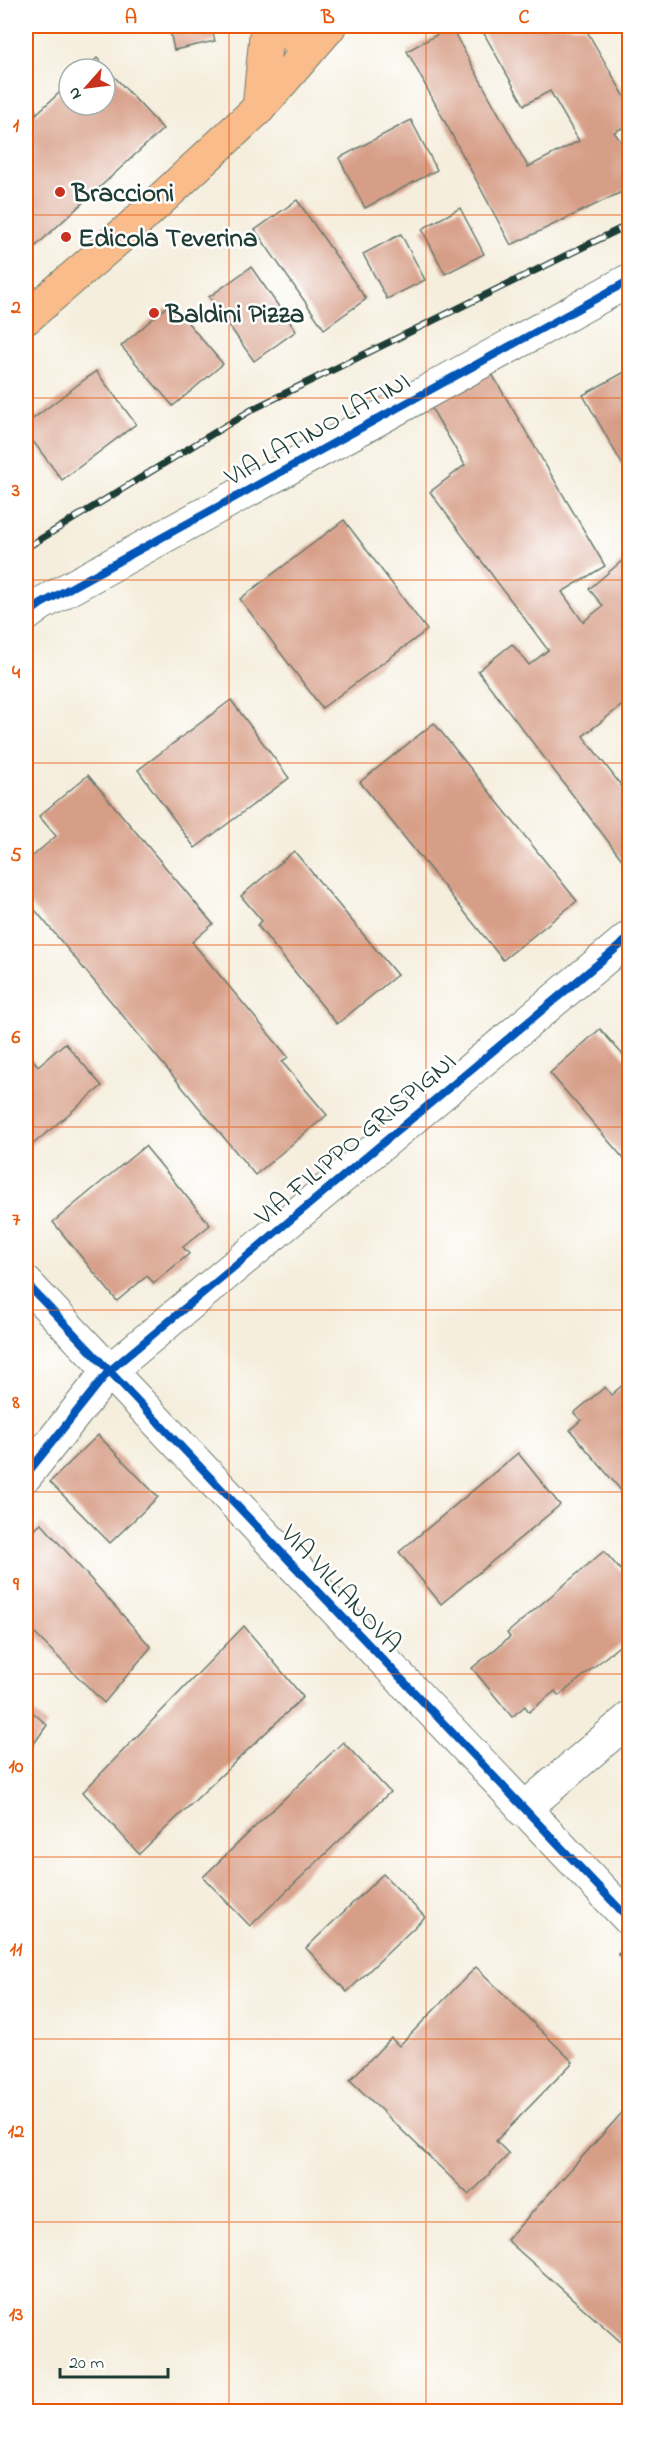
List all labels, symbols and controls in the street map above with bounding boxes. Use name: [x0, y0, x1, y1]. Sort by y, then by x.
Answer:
text: A: [125, 4, 137, 33]
text: B: [320, 4, 335, 33]
text: C: [519, 4, 530, 33]
north arrow: [57, 57, 117, 117]
text: N: [62, 83, 89, 104]
text: 1: [13, 112, 20, 141]
place label: Braccioni: [70, 175, 174, 214]
marker: Braccioni: [53, 185, 67, 199]
place label: Edicola Teverina: [78, 220, 258, 259]
marker: Edicola Teverina: [59, 230, 73, 244]
text: 2: [10, 294, 21, 323]
place label: Baldini Pizza: [164, 296, 304, 335]
marker: Baldini Pizza: [147, 306, 161, 320]
street label: VIA LATINO LATINI: [218, 363, 418, 498]
text: 3: [11, 477, 20, 506]
text: 4: [12, 659, 21, 688]
text: 5: [10, 842, 22, 871]
text: 6: [12, 1024, 21, 1053]
street label: VIA FILIPPO GRISPIGNI: [247, 1044, 466, 1237]
text: 7: [12, 1206, 21, 1235]
text: 8: [11, 1389, 20, 1418]
street label: VIA VILLANOVA: [270, 1516, 410, 1663]
text: 9: [12, 1571, 20, 1600]
text: 10: [9, 1753, 24, 1782]
text: 11: [10, 1936, 23, 1965]
text: 12: [8, 2118, 24, 2147]
text: 13: [9, 2301, 23, 2330]
scale bar: [60, 2341, 168, 2379]
text: 20 m: [69, 2351, 104, 2377]

